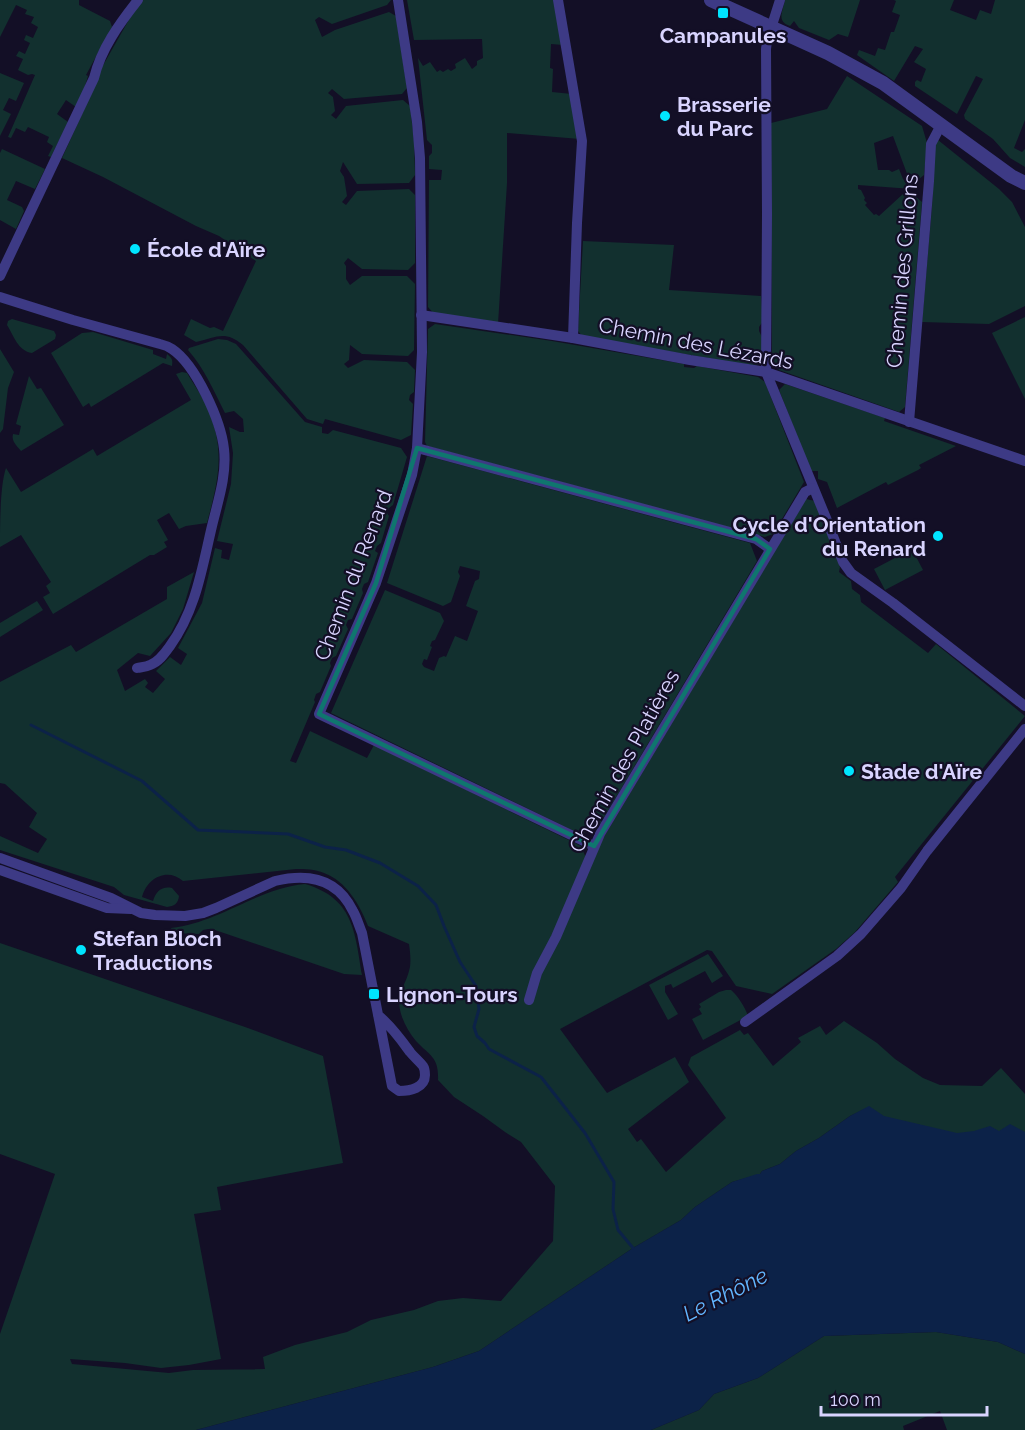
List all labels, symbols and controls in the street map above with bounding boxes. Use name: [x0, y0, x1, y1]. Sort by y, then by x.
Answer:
marker: Campanules: [716, 6, 730, 20]
place label: Campanules: [660, 23, 786, 48]
place label: Brasserie du Parc: [677, 92, 771, 141]
marker: Brasserie du Parc: [658, 109, 672, 123]
street label: Chemin des Grillons: [881, 173, 923, 369]
place label: École d'Aïre: [147, 237, 266, 262]
marker: École d'Aïre: [128, 242, 142, 256]
street label: Chemin des Lézards: [597, 312, 795, 374]
street label: Chemin du Renard: [309, 486, 397, 664]
place label: Cycle d'Orientation du Renard: [733, 512, 926, 561]
marker: Cycle d'Orientation du Renard: [931, 529, 945, 543]
street label: Chemin des Platières: [563, 665, 685, 857]
place label: Stade d'Aïre: [861, 759, 983, 784]
marker: Stade d'Aïre: [842, 764, 856, 778]
place label: Stefan Bloch Traductions: [93, 926, 222, 975]
marker: Stefan Bloch Traductions: [74, 943, 88, 957]
place label: Lignon-Tours: [386, 982, 518, 1007]
marker: Lignon-Tours: [367, 987, 381, 1001]
water label: Le Rhône: [678, 1262, 772, 1326]
scale bar: [821, 1379, 988, 1417]
text: 100 m: [830, 1389, 881, 1410]

